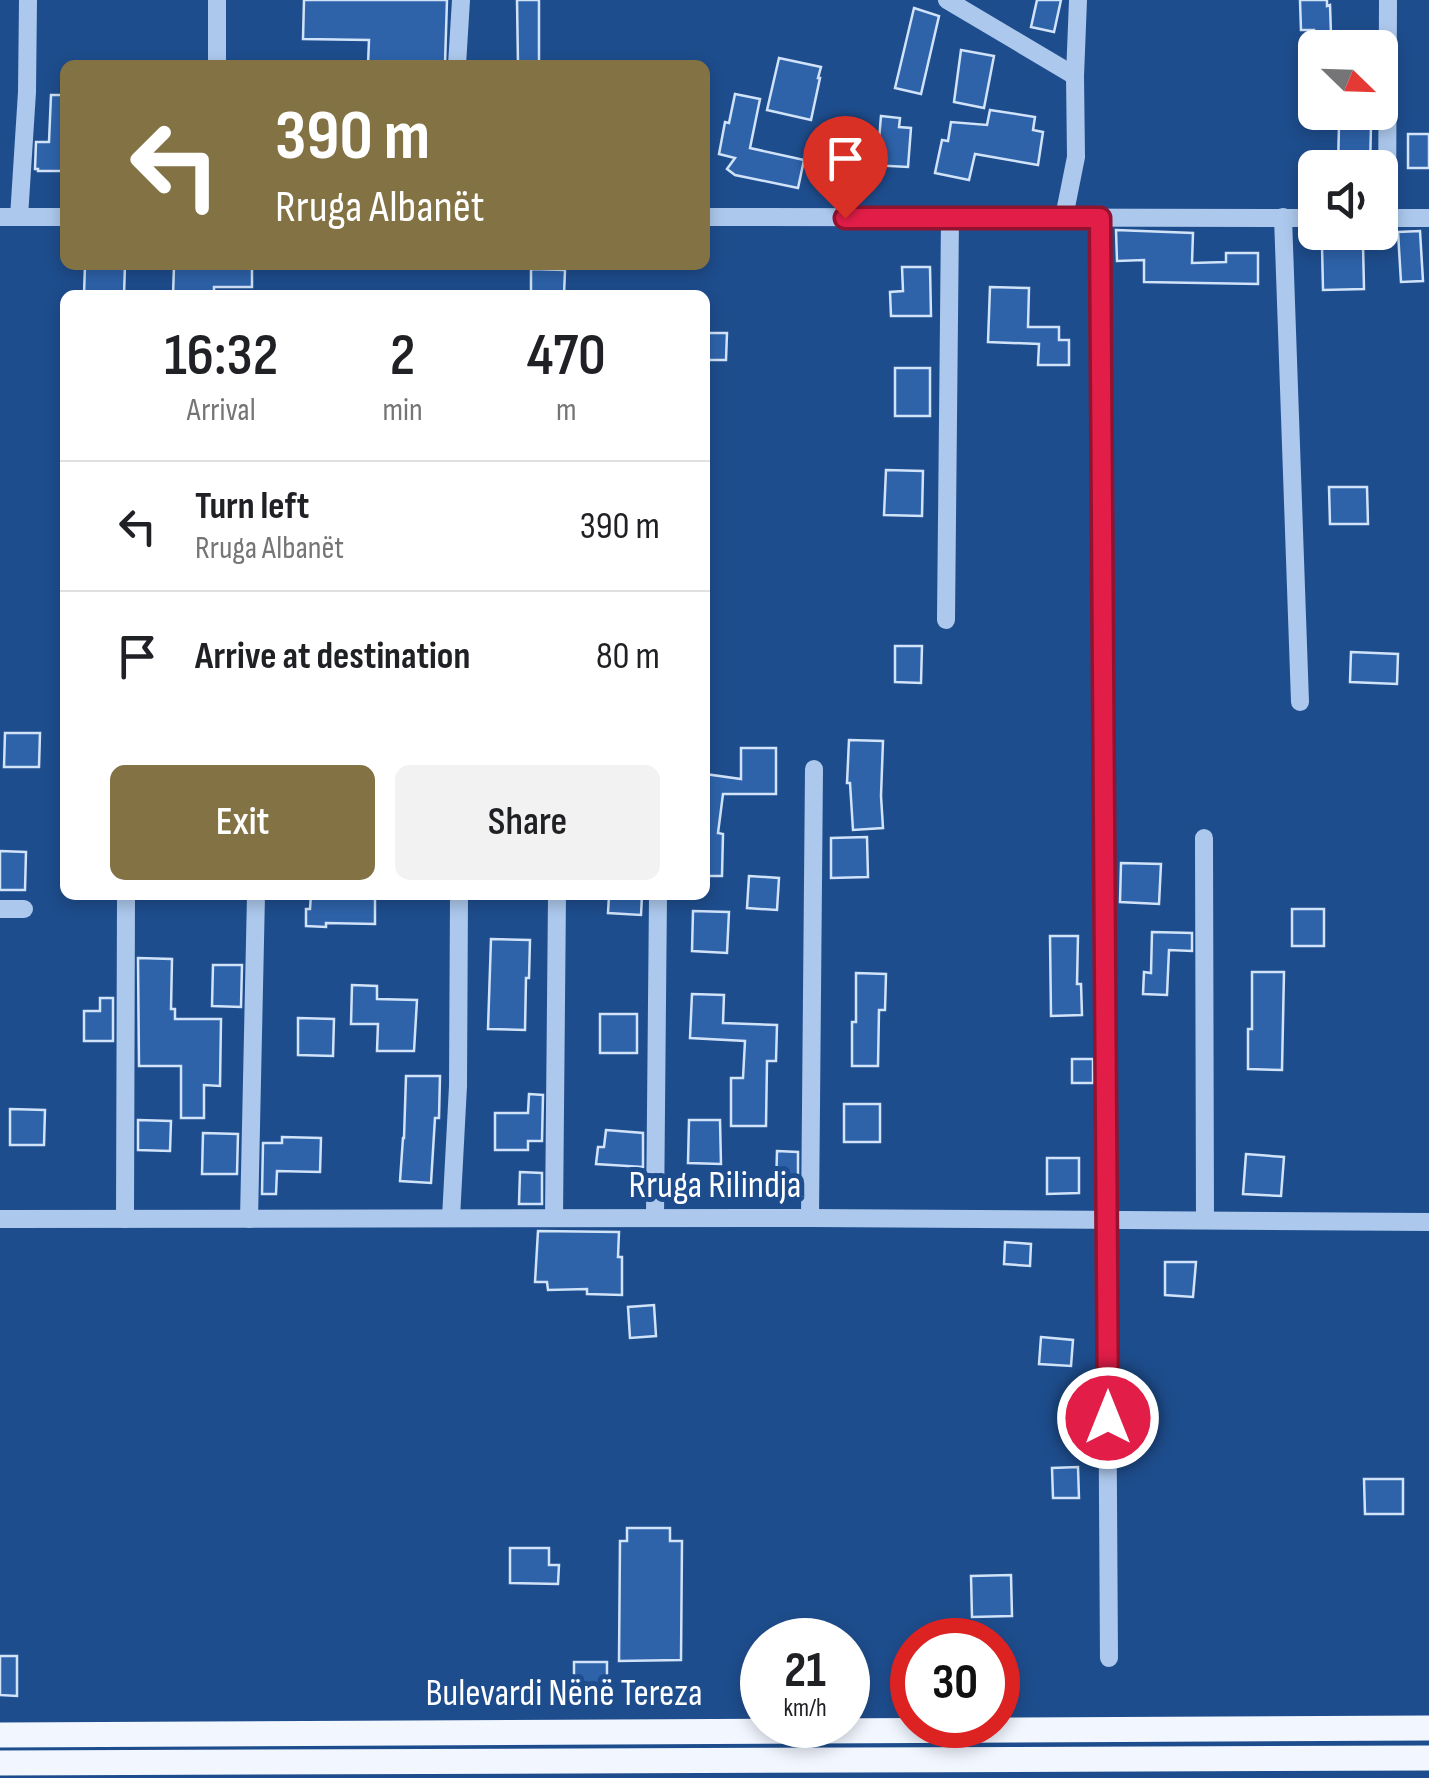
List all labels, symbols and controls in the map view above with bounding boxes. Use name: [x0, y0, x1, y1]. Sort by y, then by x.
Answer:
north arrow: [1298, 30, 1398, 130]
map controls: [1298, 30, 1398, 250]
text: 390 m: [275, 95, 430, 179]
icon: left: [110, 100, 240, 230]
pin: [803, 116, 888, 219]
icon: arrive: [818, 131, 873, 186]
button: sound: [1298, 150, 1398, 250]
text: Rruga Albanët: [275, 180, 484, 235]
text: 16:32: [164, 320, 278, 392]
text: 2: [390, 320, 415, 392]
text: 470: [527, 320, 606, 392]
text: Arrival: [187, 391, 256, 430]
text: min: [383, 391, 423, 430]
text: m: [556, 391, 577, 430]
text: Turn left: [195, 484, 309, 529]
icon: left: [110, 499, 165, 554]
text: 390 m: [580, 504, 660, 549]
text: Rruga Albanët: [195, 529, 344, 568]
icon: arrive: [110, 629, 165, 684]
text: Arrive at destination: [195, 634, 470, 679]
text: 80 m: [596, 634, 660, 679]
button: Exit: [110, 765, 375, 880]
button: Share: [395, 765, 660, 880]
street label: Rruga Rilindja: [629, 1163, 801, 1208]
position arrow: [1056, 1366, 1160, 1470]
speed limit sign: 30: [890, 1618, 1020, 1748]
text: 21: [784, 1641, 826, 1701]
street label: Bulevardi Nënë Tereza: [425, 1671, 703, 1716]
text: km/h: [783, 1693, 827, 1724]

